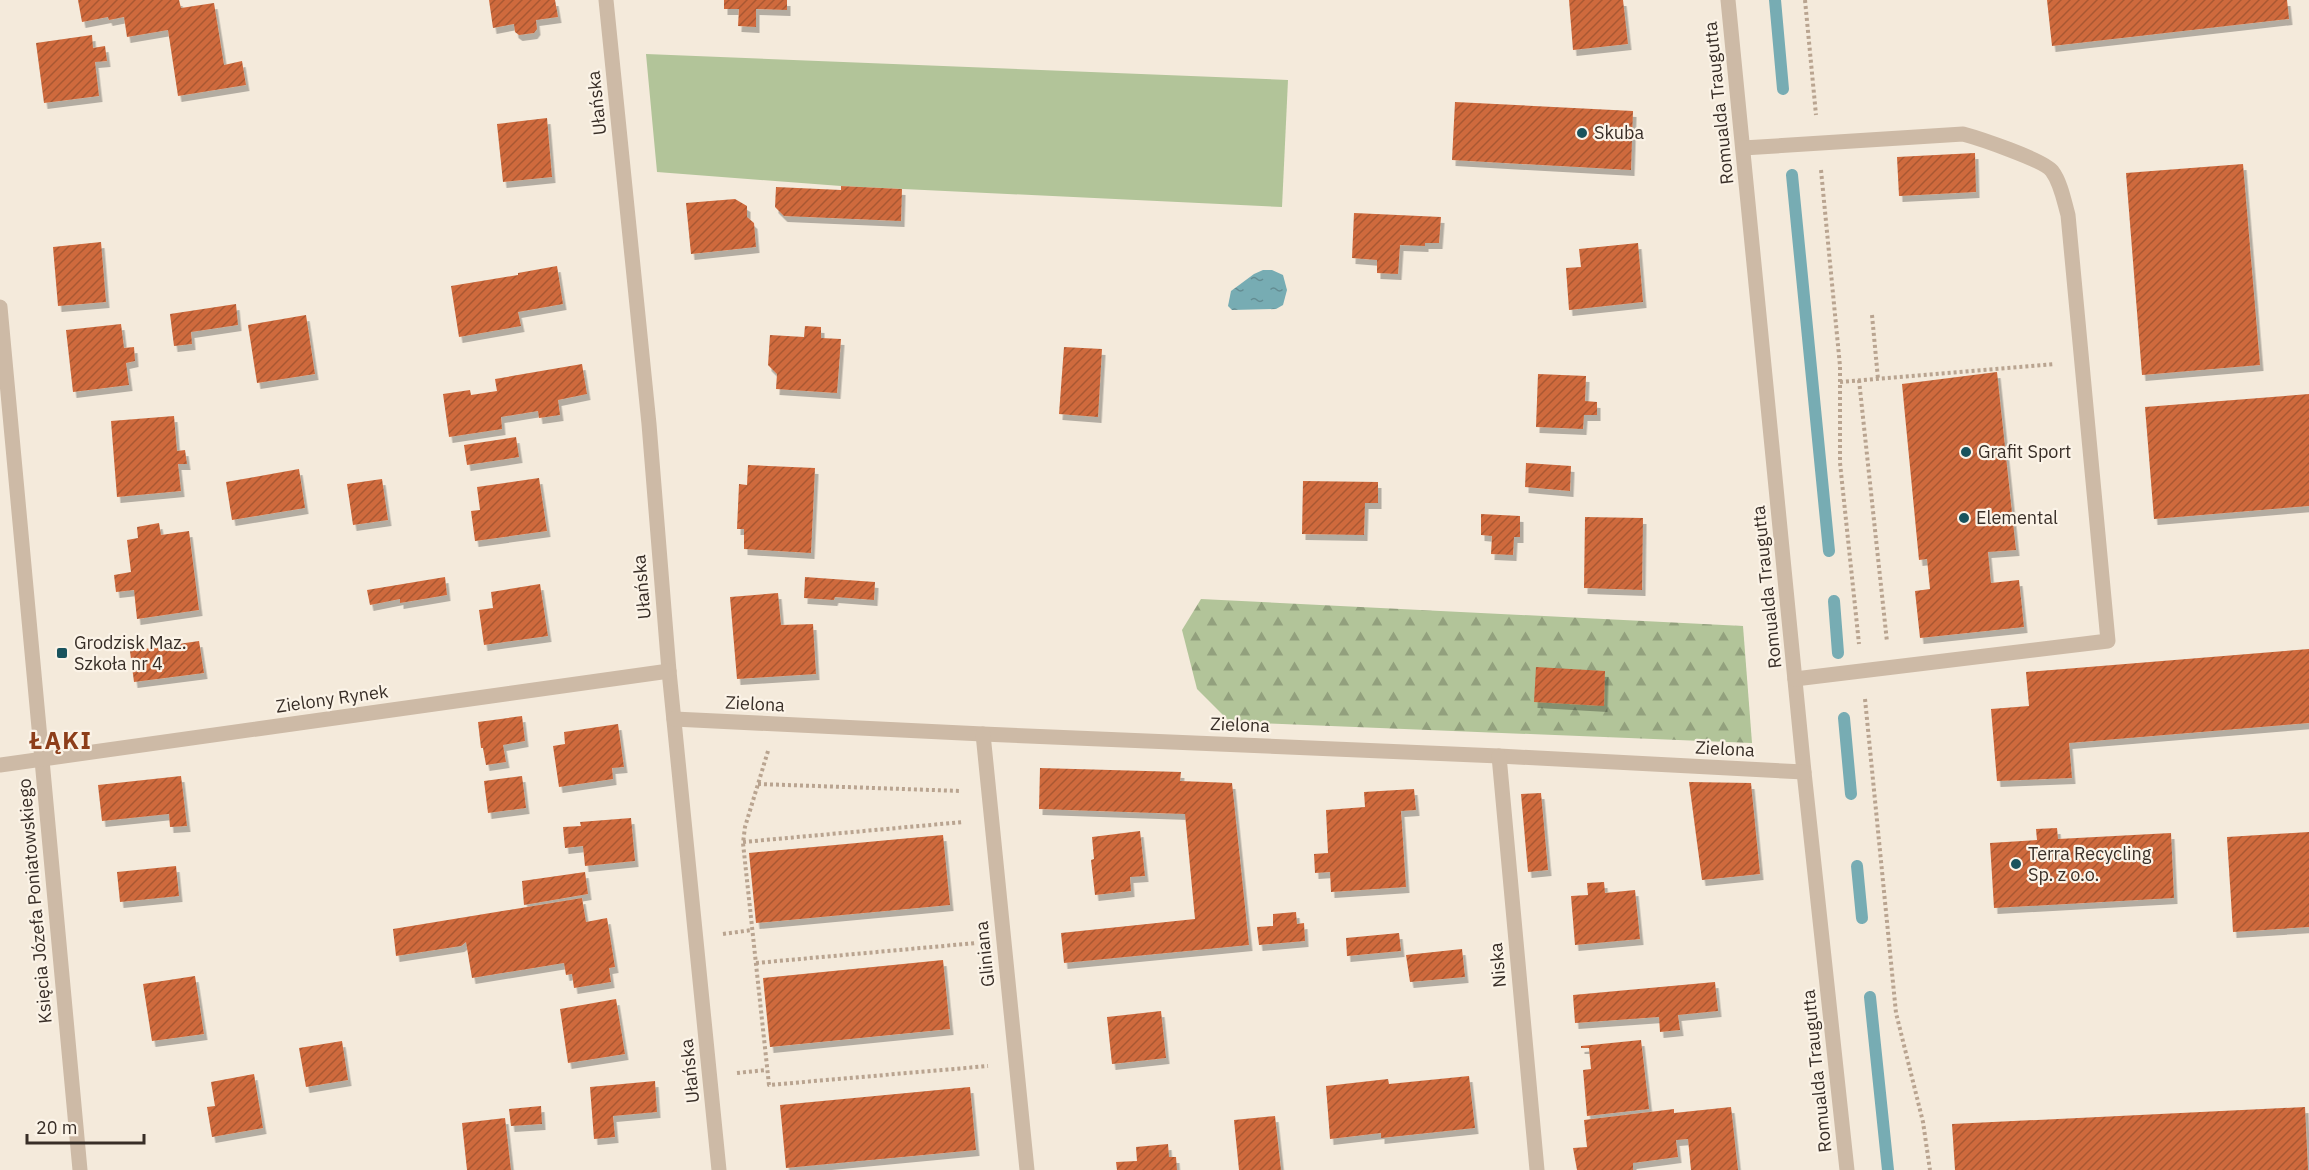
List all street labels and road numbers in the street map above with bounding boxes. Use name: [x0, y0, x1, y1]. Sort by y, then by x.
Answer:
street label: Romualda Traugutta: [1698, 20, 1738, 186]
street label: Ułańska: [582, 69, 611, 136]
street label: Romualda Traugutta: [1746, 504, 1786, 670]
street label: Ułańska: [627, 553, 656, 620]
street label: Zielony Rynek: [274, 679, 390, 718]
street label: Zielona: [725, 690, 786, 717]
street label: Zielona: [1210, 712, 1271, 737]
street label: Zielona: [1695, 735, 1756, 762]
street label: Księcia Józefa Poniatowskiego: [12, 778, 57, 1025]
street label: Gliniana: [970, 920, 999, 988]
street label: Niska: [1484, 941, 1511, 988]
street label: Romualda Traugutta: [1796, 988, 1836, 1154]
street label: Ułańska: [675, 1037, 704, 1104]

